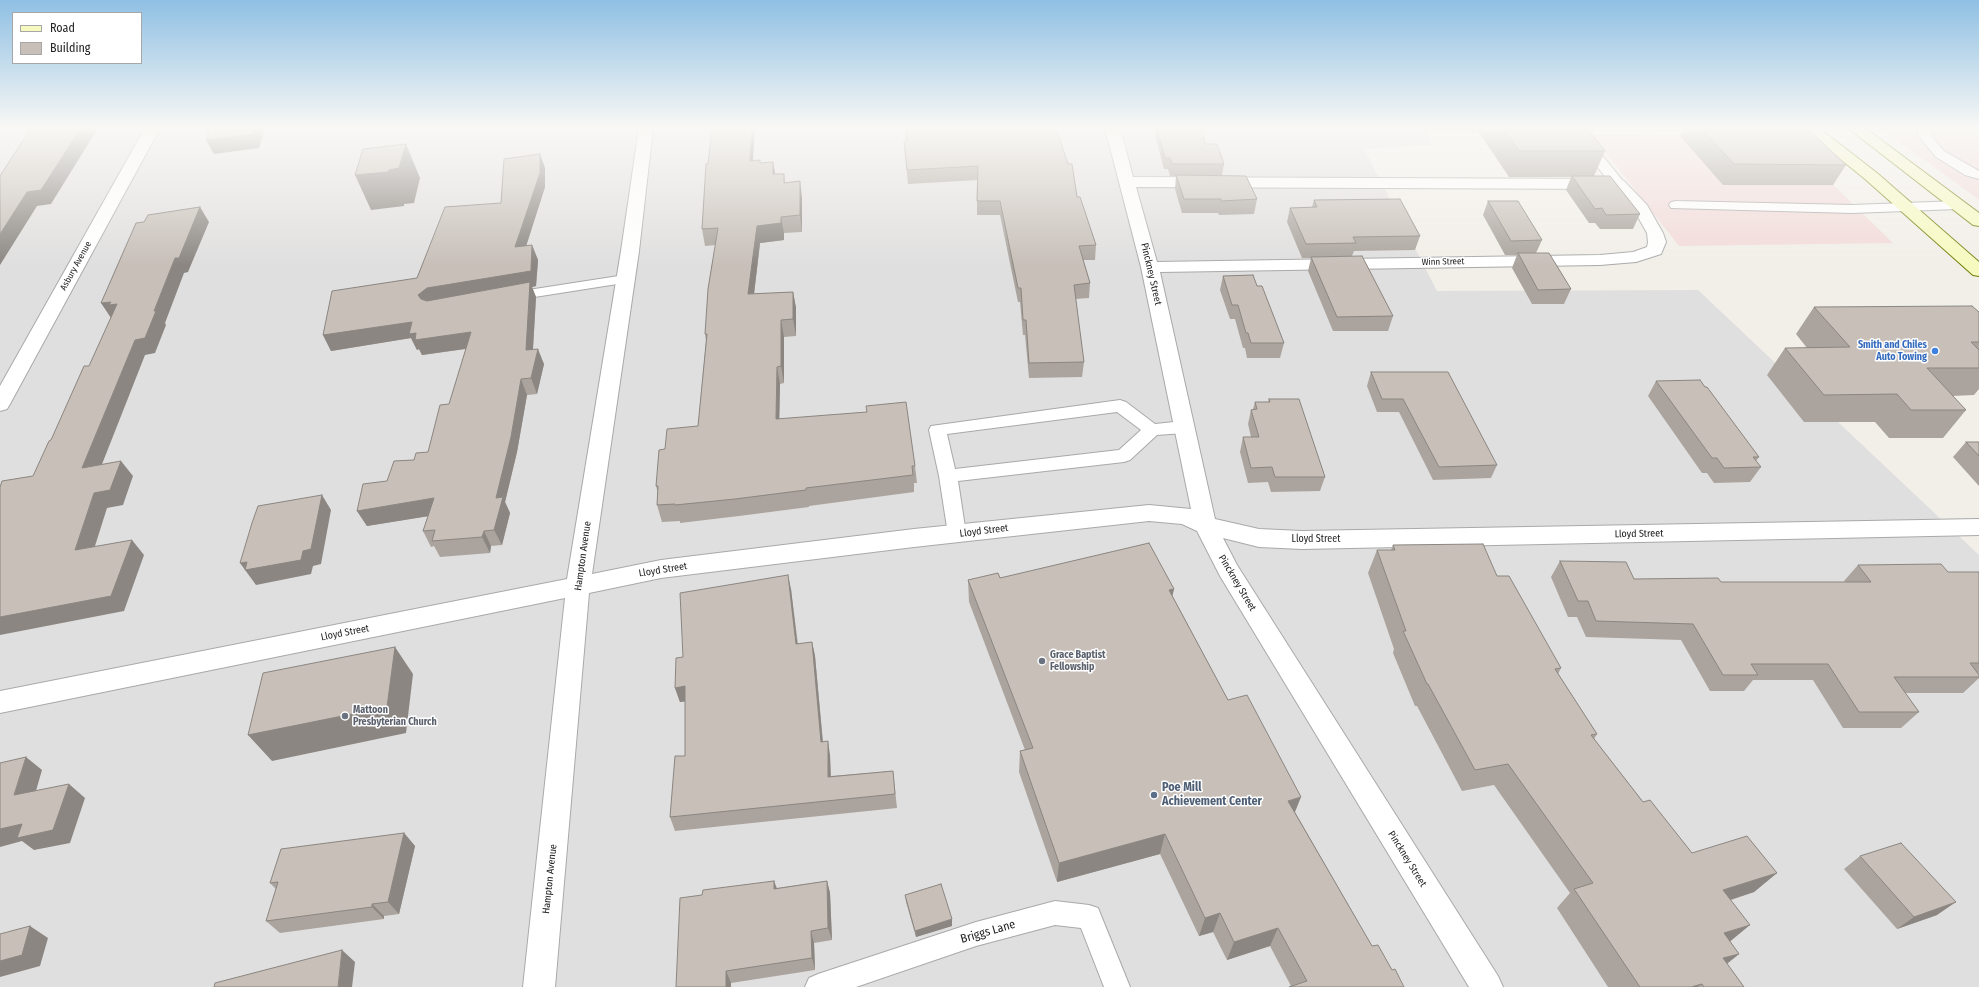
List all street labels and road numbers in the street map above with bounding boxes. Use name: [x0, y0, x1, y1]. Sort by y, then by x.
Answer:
street label: Asbury Avenue: [58, 240, 94, 292]
street label: Pinckney Street: [1138, 242, 1164, 306]
street label: Winn Street: [1422, 256, 1464, 268]
street label: Hampton Avenue: [572, 520, 594, 592]
street label: Lloyd Street: [959, 522, 1009, 540]
street label: Lloyd Street: [1614, 528, 1664, 540]
street label: Lloyd Street: [1292, 533, 1340, 545]
street label: Pinckney Street: [1215, 553, 1259, 613]
street label: Lloyd Street: [638, 560, 688, 580]
street label: Lloyd Street: [320, 622, 370, 644]
street label: Pinckney Street: [1385, 829, 1429, 889]
street label: Hampton Avenue: [540, 844, 560, 914]
street label: Briggs Lane: [959, 917, 1017, 947]

